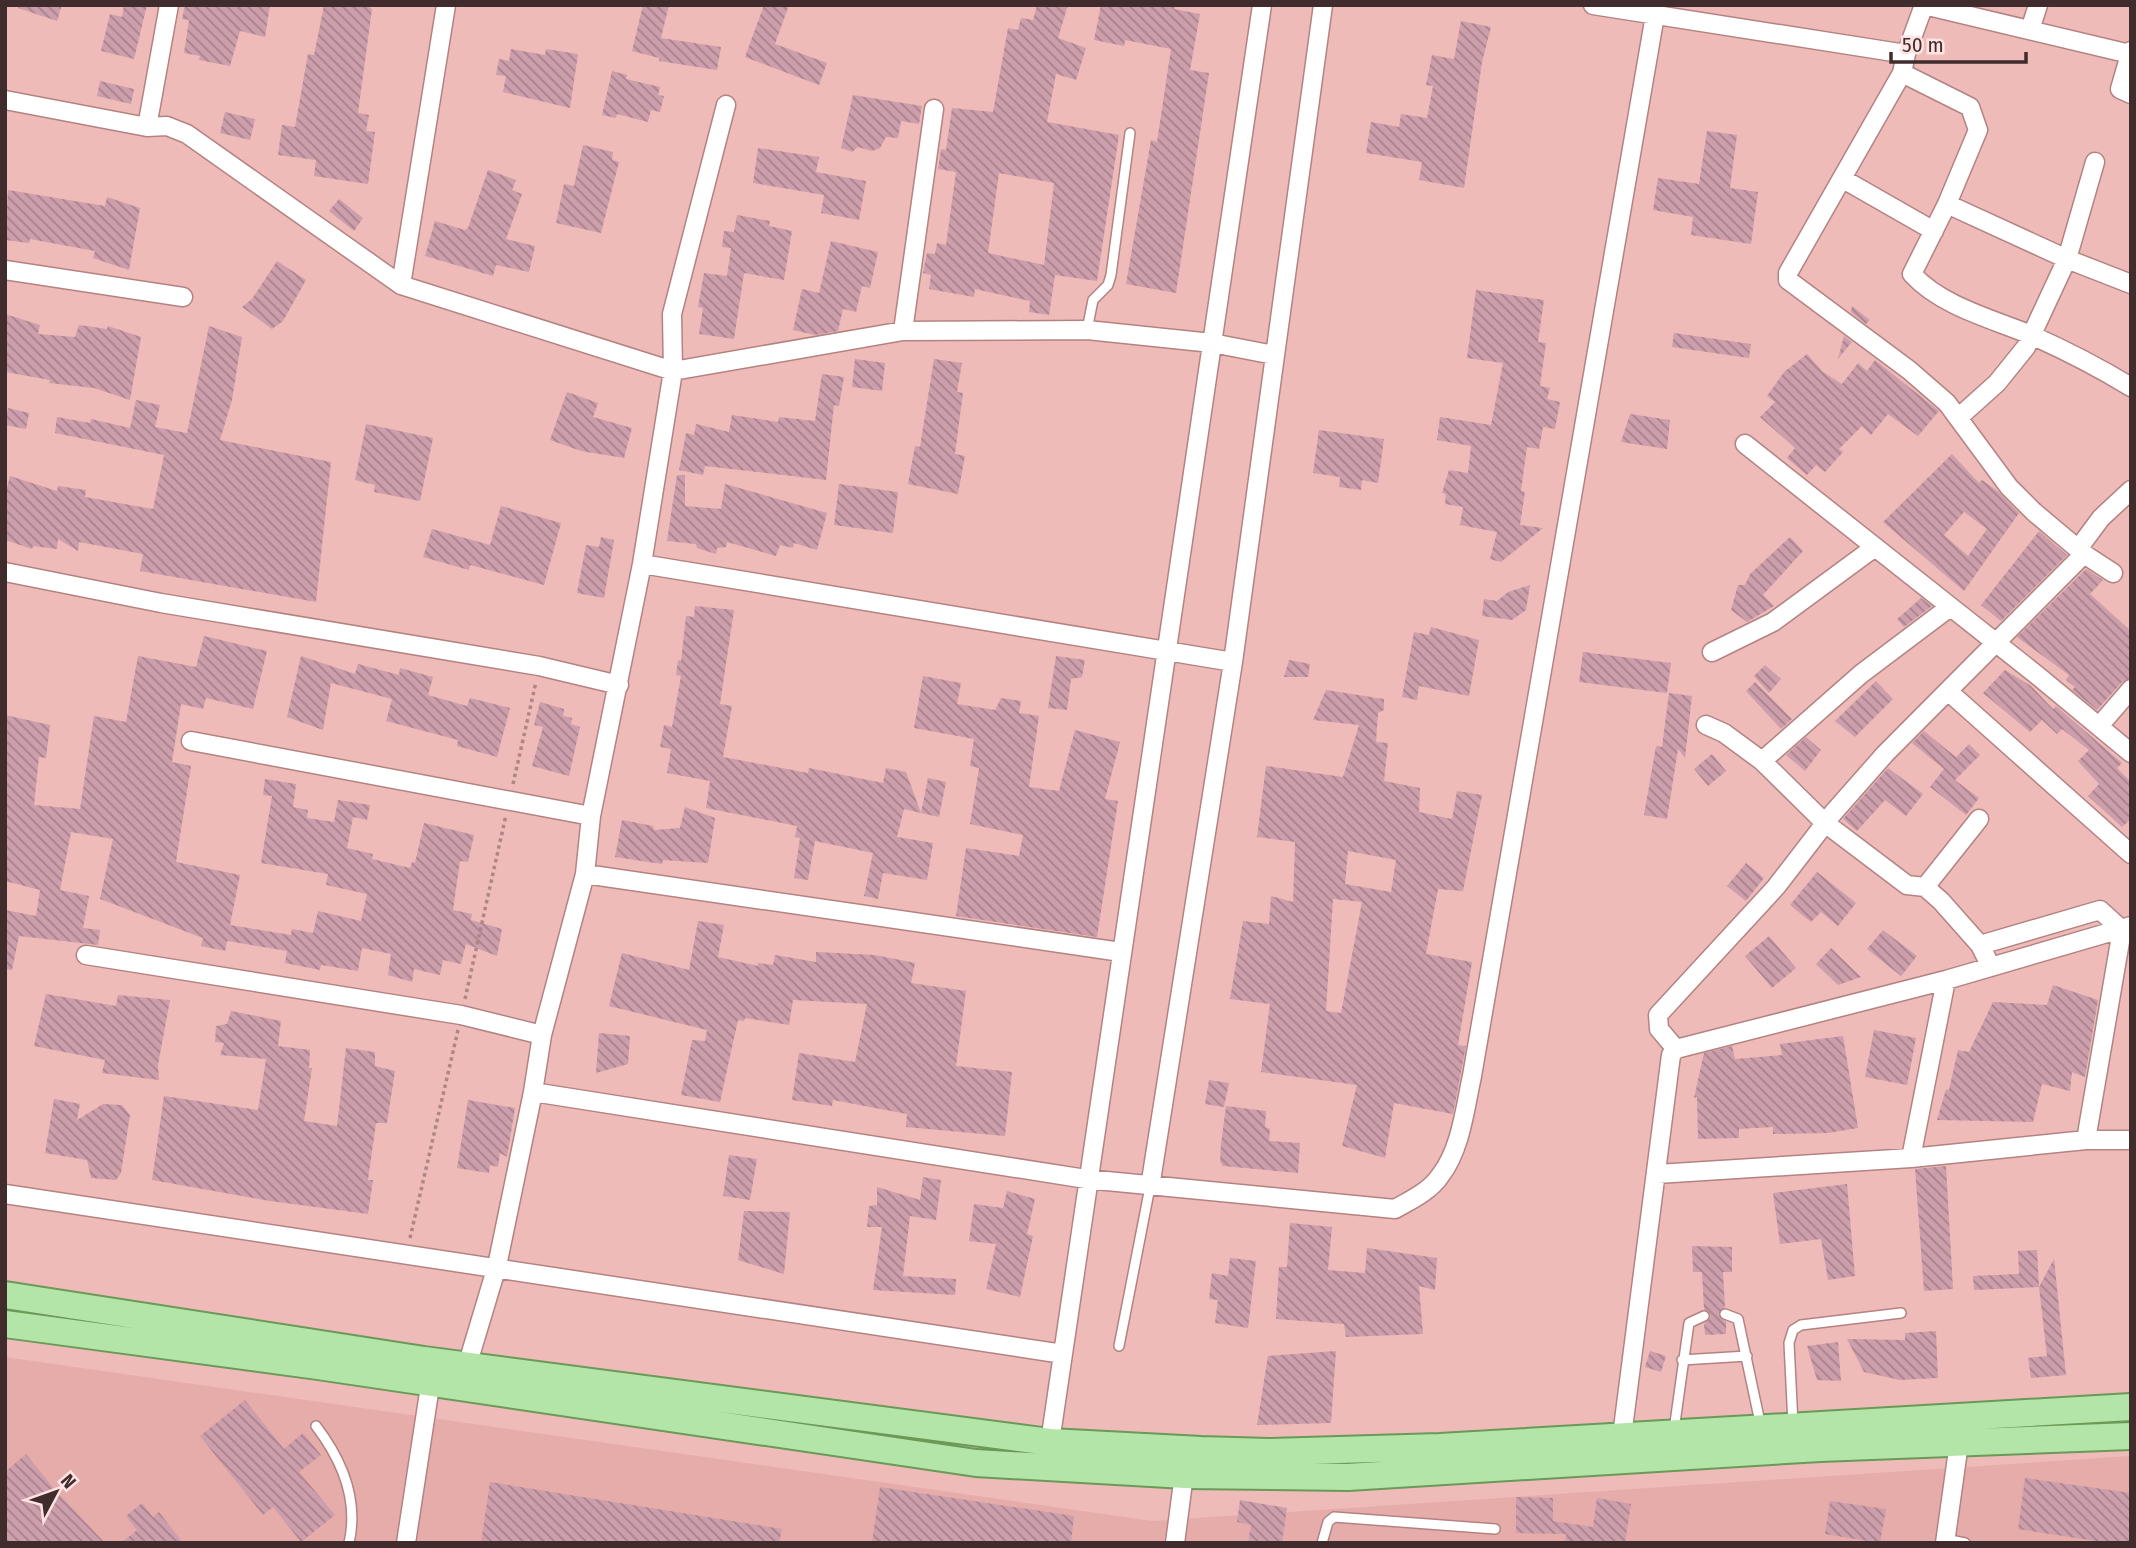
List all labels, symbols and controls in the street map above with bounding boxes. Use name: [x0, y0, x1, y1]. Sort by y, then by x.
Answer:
scale bar: [1891, 21, 2026, 65]
text: 50 m: [1902, 32, 1944, 58]
north arrow: [21, 1457, 91, 1527]
text: N: [56, 1469, 81, 1493]

